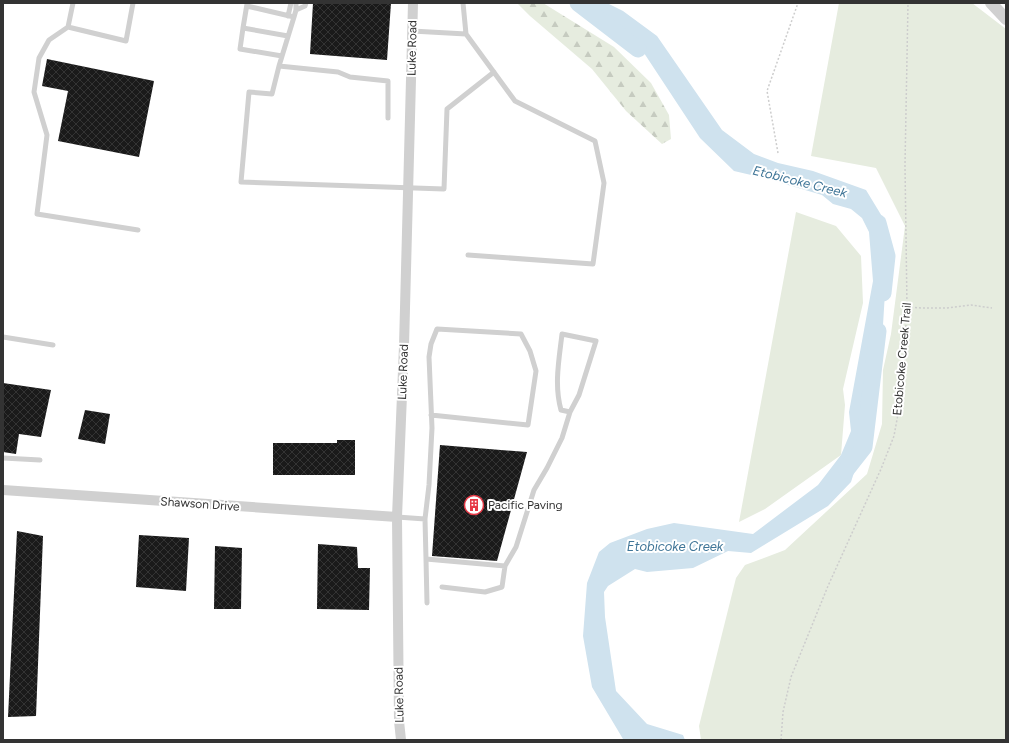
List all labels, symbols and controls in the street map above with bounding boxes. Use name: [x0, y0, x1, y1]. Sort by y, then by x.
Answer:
street label: Luke Road: [405, 20, 419, 76]
water label: Etobicoke Creek: [751, 163, 849, 201]
street label: Etobicoke Creek Trail: [890, 302, 914, 416]
street label: Luke Road: [395, 344, 411, 400]
street label: Shawson Drive: [160, 494, 241, 514]
building icon: Pacific Paving: [463, 494, 485, 516]
place label: Pacific Paving: [488, 498, 563, 512]
water label: Etobicoke Creek: [627, 539, 724, 554]
street label: Luke Road: [392, 667, 406, 723]

